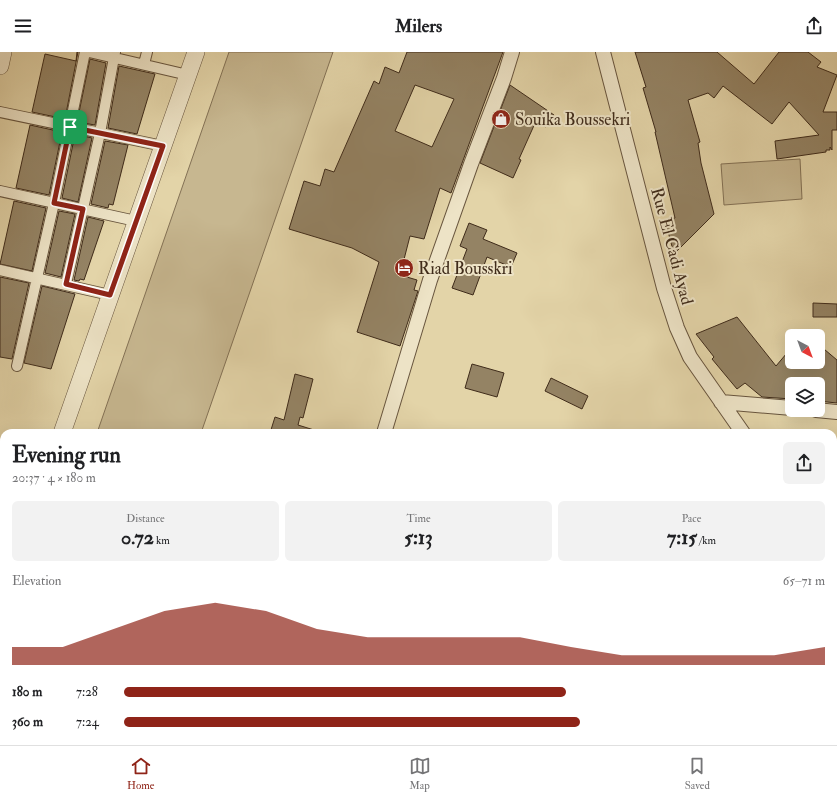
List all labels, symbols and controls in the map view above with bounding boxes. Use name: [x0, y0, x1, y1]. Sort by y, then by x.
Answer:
icon: menu: [12, 15, 34, 37]
text: Milers: [395, 15, 442, 38]
icon: share: [803, 15, 825, 37]
shop icon: Souika Boussekri: [490, 108, 512, 130]
place label: Souika Boussekri: [515, 109, 631, 130]
pin: [53, 110, 87, 144]
icon: arrive: [59, 116, 81, 138]
street label: Rue El Cadi Ayad: [645, 185, 698, 308]
hotel icon: Riad Bousskri: [393, 257, 415, 279]
place label: Riad Bousskri: [418, 258, 513, 279]
north arrow: [785, 329, 825, 369]
map controls: [785, 329, 825, 417]
button: layers: [785, 377, 825, 417]
text: Evening run: [12, 441, 121, 469]
button: share: [783, 442, 825, 484]
text: 20:37 · 4 × 180 m: [12, 470, 96, 486]
text: Distance: [126, 512, 165, 525]
text: Time: [406, 512, 431, 525]
text: Pace: [682, 512, 701, 525]
text: 0.72: [121, 525, 154, 550]
text: 5:13: [404, 525, 433, 550]
text: 7:15: [667, 525, 697, 550]
text: km: [154, 534, 170, 547]
text: /km: [697, 534, 716, 547]
text: Elevation: [12, 573, 62, 589]
text: 65–71 m: [783, 573, 825, 589]
text: 180 m: [12, 684, 42, 700]
text: 7:28: [76, 684, 98, 700]
text: 360 m: [12, 714, 43, 730]
text: 7:24: [76, 714, 99, 730]
tab: Home: [127, 755, 154, 792]
tab: Map: [409, 755, 431, 792]
tab: Saved: [685, 755, 710, 792]

